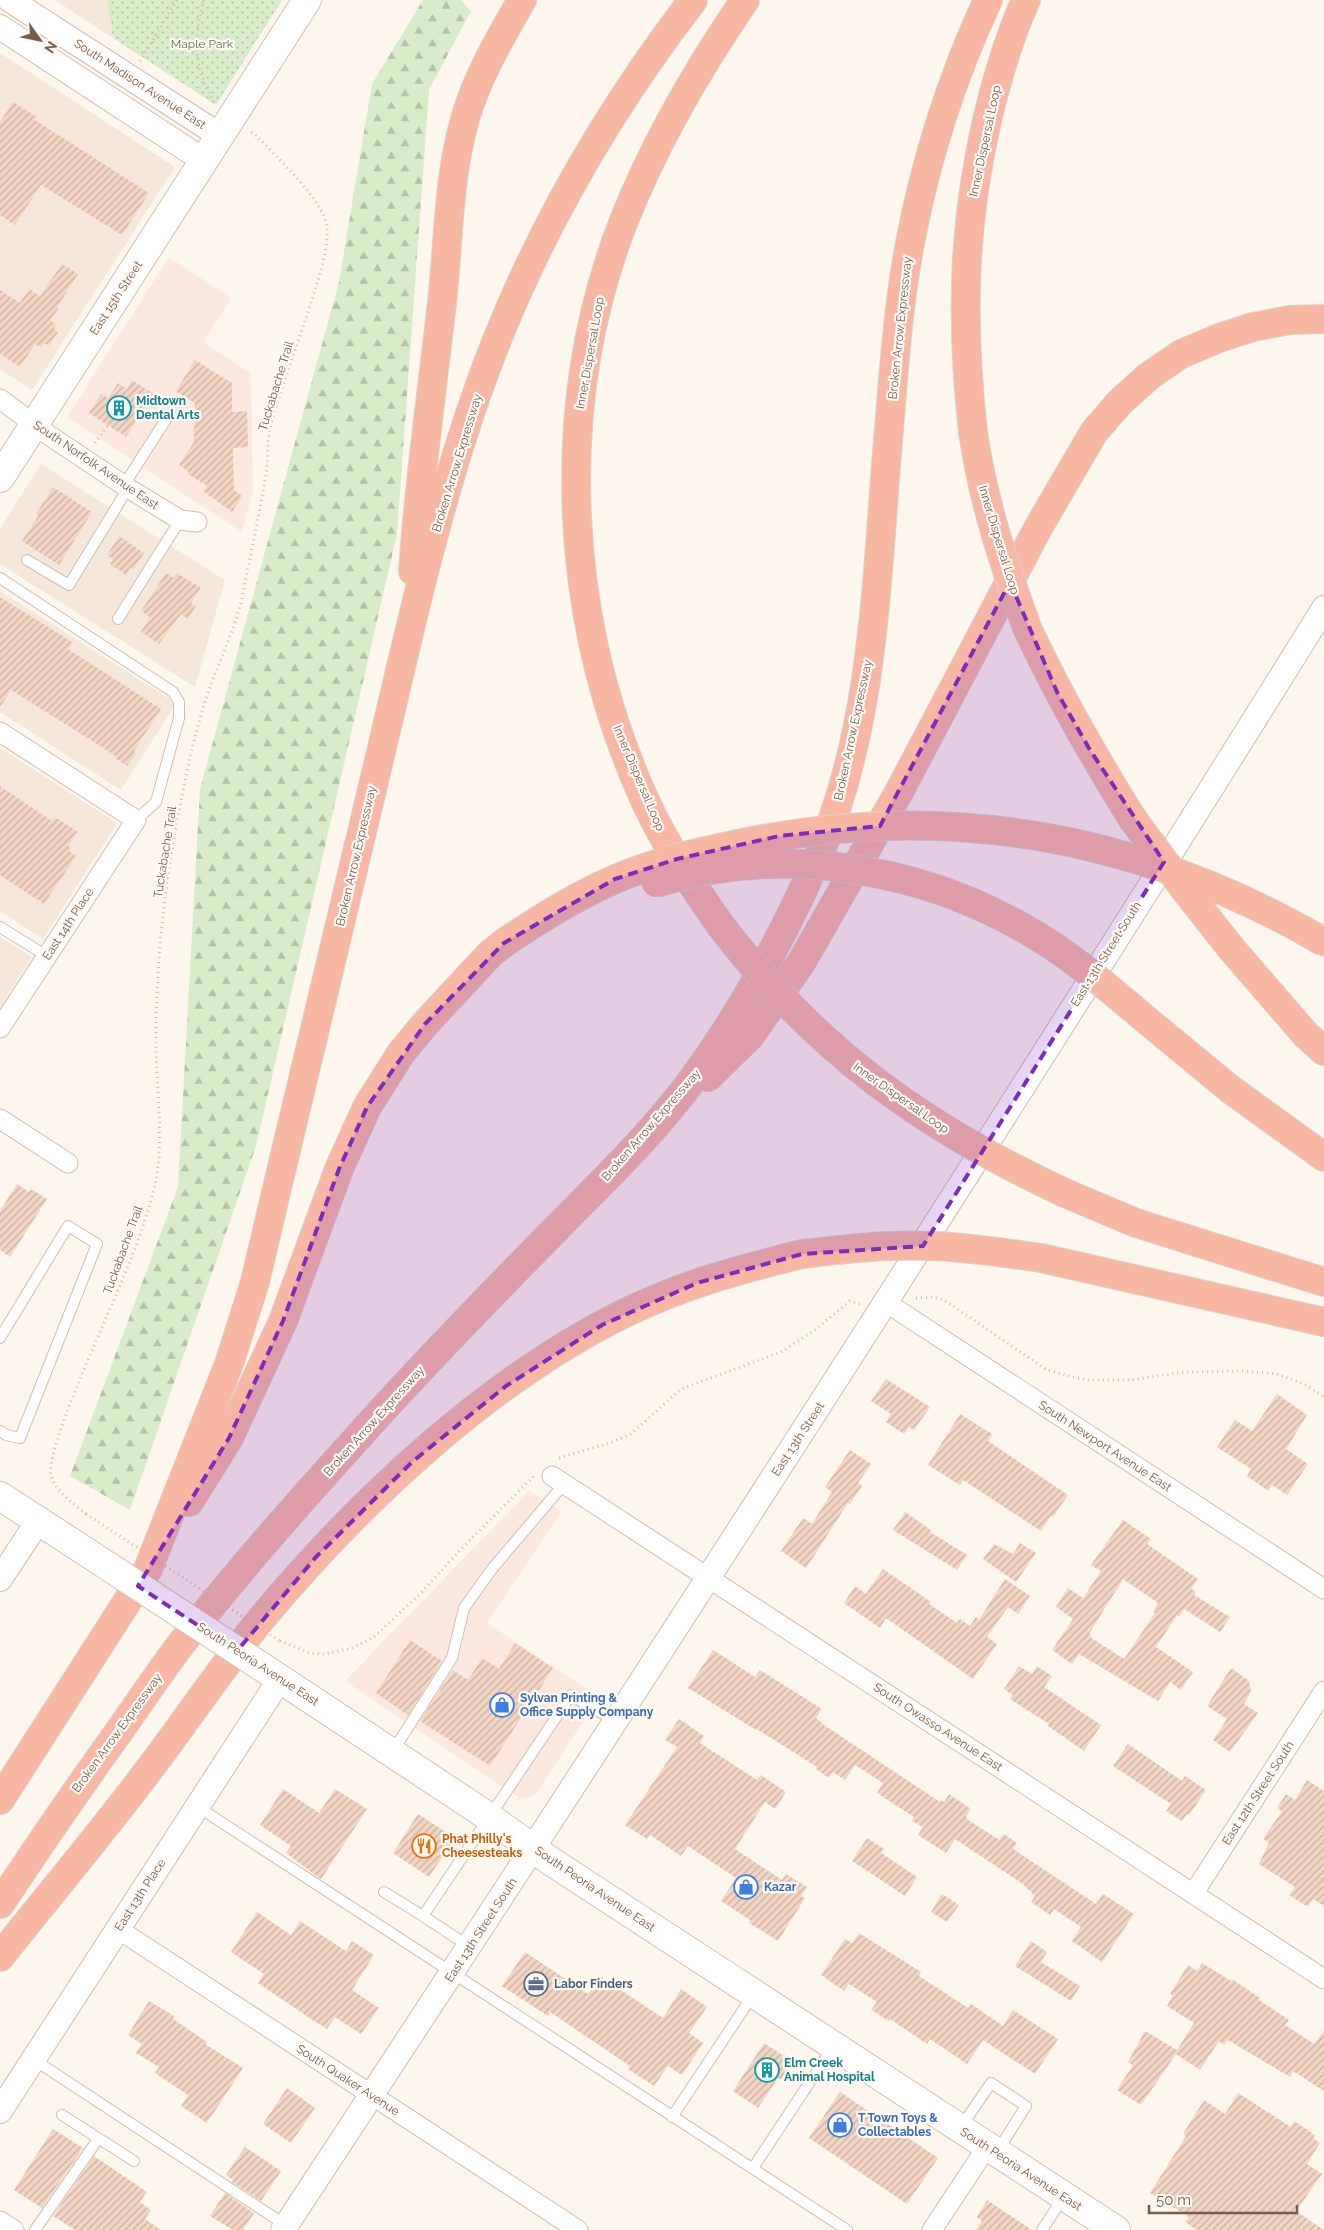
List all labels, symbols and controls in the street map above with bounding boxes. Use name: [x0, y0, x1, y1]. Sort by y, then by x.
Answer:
north arrow: [15, 15, 65, 65]
street label: South Madison Avenue East: [72, 36, 208, 132]
park label: Maple Park: [171, 37, 234, 51]
text: N: [41, 38, 61, 56]
street label: Inner Dispersal Loop: [966, 84, 1004, 198]
street label: Broken Arrow Expressway: [886, 255, 915, 400]
street label: East 15th Street: [87, 258, 145, 338]
street label: Inner Dispersal Loop: [573, 296, 607, 410]
street label: Tuckabache Trail: [256, 339, 297, 433]
street label: Broken Arrow Expressway: [429, 392, 485, 534]
place label: Midtown Dental Arts: [136, 394, 200, 422]
building icon: Midtown Dental Arts: [106, 395, 132, 421]
street label: South Norfolk Avenue East: [31, 418, 161, 512]
street label: Inner Dispersal Loop: [976, 484, 1022, 596]
street label: Broken Arrow Expressway: [831, 658, 875, 802]
street label: Inner Dispersal Loop: [610, 723, 668, 833]
street label: Broken Arrow Expressway: [333, 784, 379, 927]
street label: Tuckabache Trail: [151, 804, 179, 899]
street label: East 14th Place: [39, 885, 97, 963]
street label: East 13th Street South: [1068, 899, 1144, 1009]
street label: Inner Dispersal Loop: [850, 1060, 952, 1136]
street label: Broken Arrow Expressway: [599, 1066, 704, 1184]
street label: Tuckabache Trail: [101, 1203, 146, 1296]
street label: Broken Arrow Expressway: [321, 1363, 428, 1479]
street label: South Newport Avenue East: [1036, 1398, 1174, 1494]
street label: East 13th Street: [769, 1399, 827, 1479]
street label: South Peoria Avenue East: [195, 1619, 321, 1709]
street label: Broken Arrow Expressway: [69, 1670, 165, 1795]
street label: South Owasso Avenue East: [871, 1680, 1005, 1774]
place label: Sylvan Printing & Office Supply Company: [520, 1691, 654, 1719]
shop icon: Sylvan Printing & Office Supply Company: [489, 1692, 515, 1718]
street label: East 12th Street South: [1219, 1738, 1297, 1848]
place label: Phat Philly's Cheesesteaks: [442, 1832, 522, 1860]
restaurant icon: Phat Philly's Cheesesteaks: [411, 1833, 437, 1859]
street label: South Peoria Avenue East: [532, 1843, 658, 1935]
street label: East 13th Place: [111, 1856, 169, 1934]
shop icon: Kazar: [733, 1874, 759, 1900]
street label: East 13th Street South: [442, 1875, 520, 1985]
place label: Kazar: [764, 1880, 797, 1894]
office icon: Labor Finders: [523, 1971, 549, 1997]
place label: Labor Finders: [554, 1977, 633, 1991]
street label: South Quaker Avenue: [294, 2041, 402, 2119]
place label: Elm Creek Animal Hospital: [784, 2056, 875, 2084]
building icon: Elm Creek Animal Hospital: [754, 2057, 780, 2083]
place label: T Town Toys & Collectables: [858, 2111, 938, 2139]
shop icon: T Town Toys & Collectables: [827, 2112, 853, 2138]
street label: South Peoria Avenue East: [958, 2124, 1084, 2214]
scale bar: [1149, 2182, 1296, 2214]
text: 50 m: [1156, 2191, 1191, 2209]

